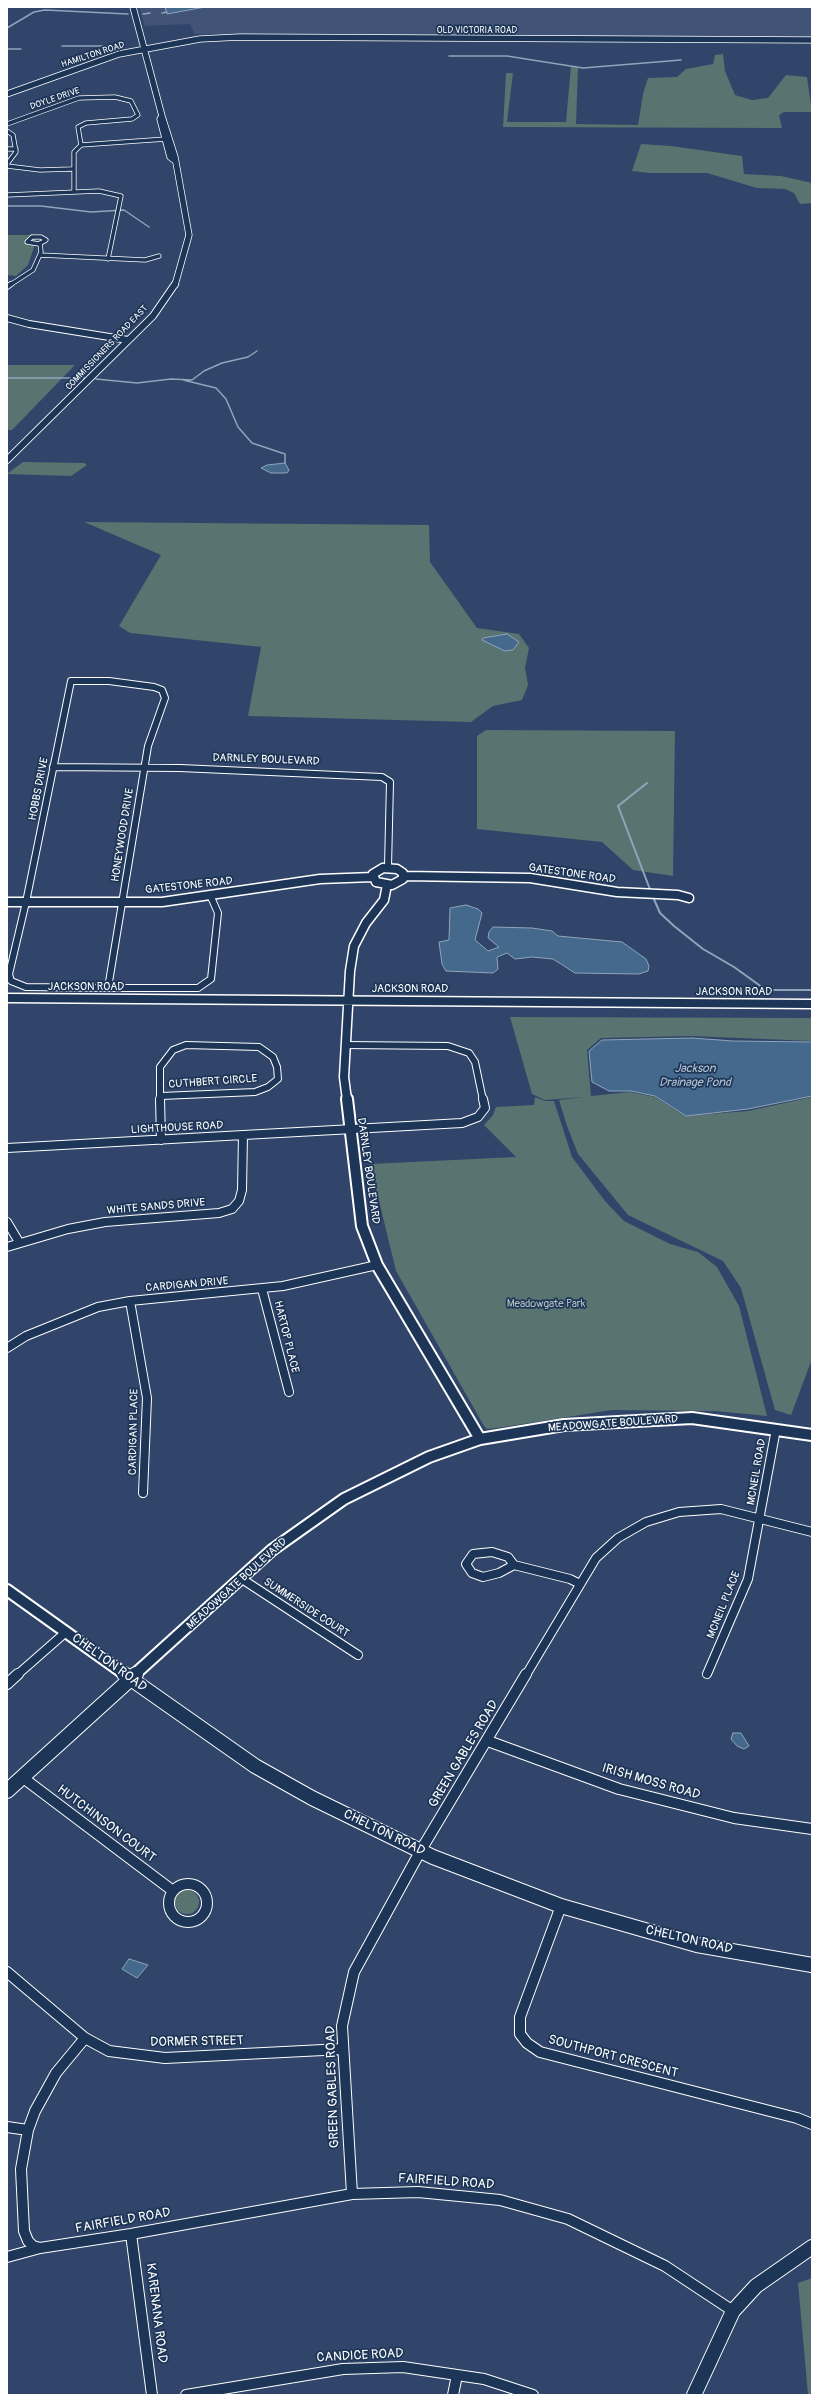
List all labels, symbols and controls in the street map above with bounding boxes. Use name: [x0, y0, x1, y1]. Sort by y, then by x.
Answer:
street label: OLD VICTORIA ROAD: [437, 26, 517, 36]
street label: HAMILTON ROAD: [60, 40, 126, 70]
street label: DOYLE DRIVE: [29, 85, 81, 113]
street label: COMMISSIONERS ROAD EAST: [64, 303, 150, 393]
street label: DARNLEY BOULEVARD: [212, 752, 320, 768]
street label: HOBBS DRIVE: [26, 756, 52, 822]
street label: HONEYWOOD DRIVE: [109, 787, 137, 883]
street label: GATESTONE ROAD: [528, 861, 616, 887]
street label: GATESTONE ROAD: [145, 875, 233, 897]
street label: JACKSON ROAD: [48, 980, 124, 994]
street label: JACKSON ROAD: [372, 982, 448, 996]
street label: JACKSON ROAD: [696, 985, 772, 999]
water label: Jackson Drainage Pond: [659, 1062, 731, 1090]
street label: CUTHBERT CIRCLE: [168, 1072, 258, 1092]
street label: DARNLEY BOULEVARD: [354, 1117, 382, 1225]
street label: LIGHTHOUSE ROAD: [130, 1119, 224, 1137]
street label: WHITE SANDS DRIVE: [106, 1196, 206, 1218]
street label: CARDIGAN DRIVE: [145, 1275, 229, 1295]
park label: Meadowgate Park: [507, 1297, 585, 1311]
street label: HARTOP PLACE: [271, 1300, 301, 1374]
street label: CARDIGAN PLACE: [127, 1389, 141, 1475]
street label: MEADOWGATE BOULEVARD: [548, 1413, 678, 1435]
street label: MCNEIL ROAD: [745, 1438, 769, 1506]
street label: MEADOWGATE BOULEVARD: [184, 1535, 290, 1633]
street label: MCNEIL PLACE: [704, 1569, 744, 1641]
street label: SUMMERSIDE COURT: [261, 1575, 351, 1641]
street label: CHELTON ROAD: [69, 1631, 149, 1695]
street label: GREEN GABLES ROAD: [426, 1698, 502, 1810]
street label: IRISH MOSS ROAD: [600, 1761, 702, 1803]
street label: HUTCHINSON COURT: [54, 1782, 158, 1866]
street label: CHELTON ROAD: [341, 1807, 427, 1859]
street label: CHELTON ROAD: [644, 1922, 734, 1958]
street label: GREEN GABLES ROAD: [323, 2026, 343, 2148]
street label: SOUTHPORT CRESCENT: [546, 2032, 680, 2082]
street label: DORMER STREET: [150, 2033, 244, 2051]
street label: FAIRFIELD ROAD: [397, 2171, 495, 2193]
street label: FAIRFIELD ROAD: [74, 2205, 172, 2237]
street label: KARENANA ROAD: [142, 2262, 170, 2364]
street label: CANDICE ROAD: [316, 2346, 404, 2366]

